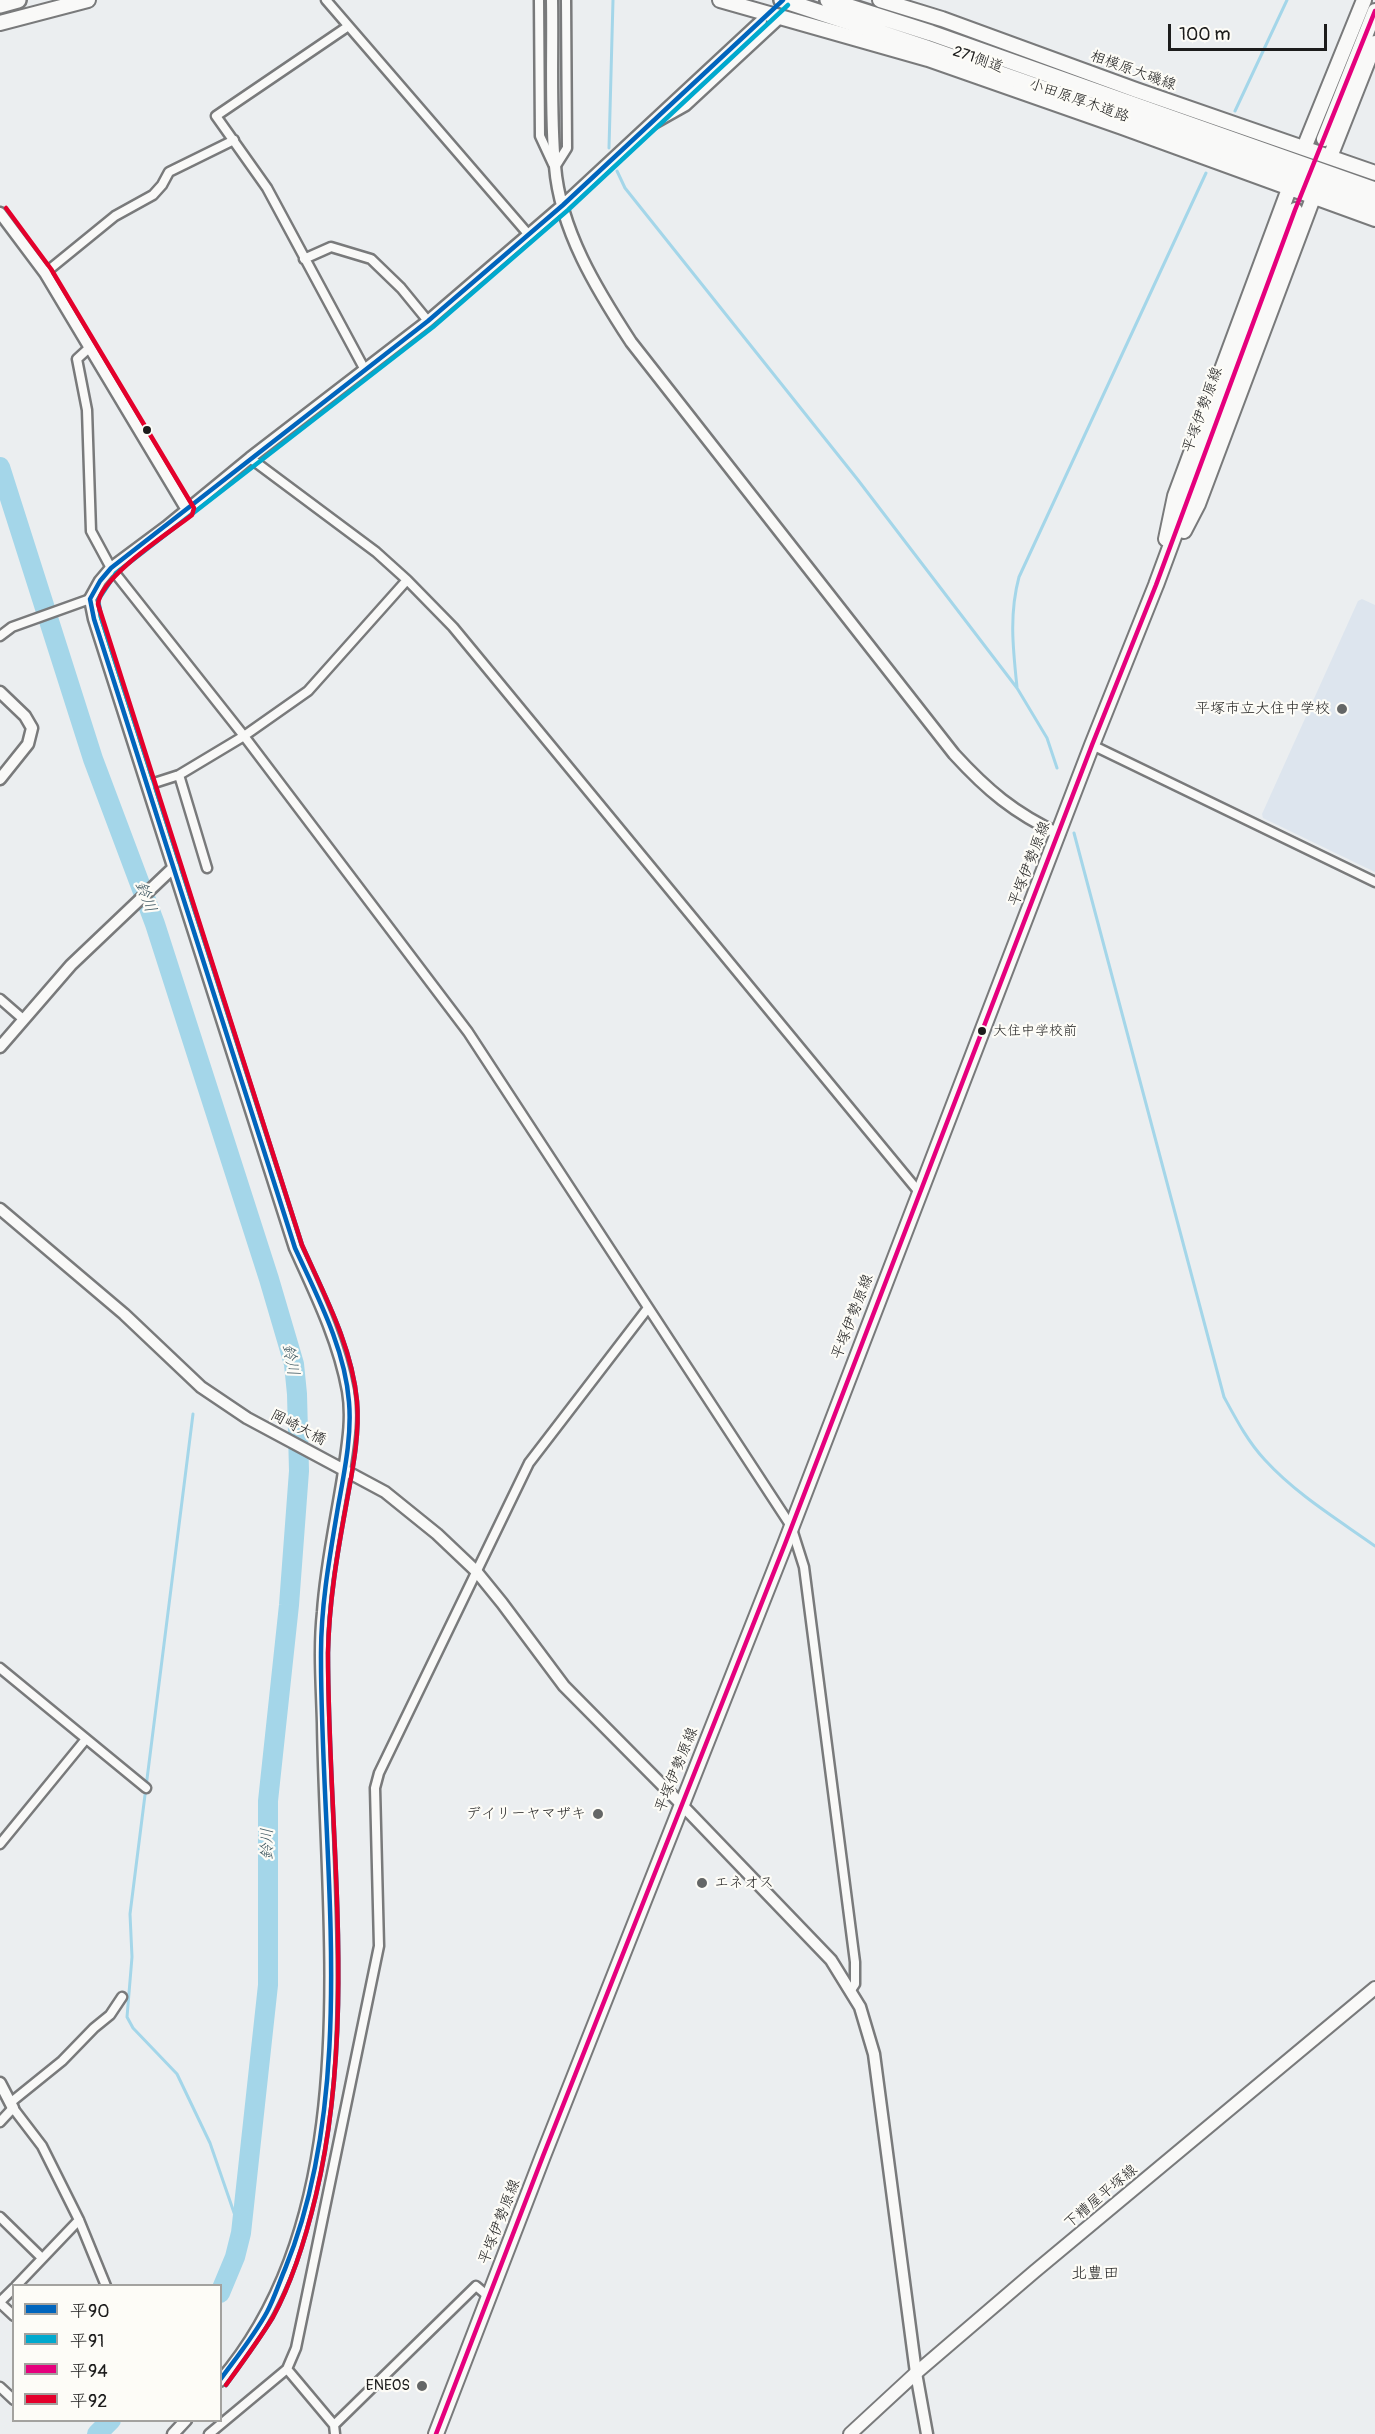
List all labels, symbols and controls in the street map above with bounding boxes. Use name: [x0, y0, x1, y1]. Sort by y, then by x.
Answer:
scale bar: [1171, 12, 1330, 50]
text: 100 m: [1179, 23, 1231, 46]
street label: 271側道: [950, 43, 1006, 77]
street label: 相模原大磯線: [1088, 47, 1178, 95]
street label: 小田原厚木道路: [1026, 75, 1132, 127]
street label: 平塚伊勢原線: [1179, 365, 1227, 455]
unlabelled marker: [141, 424, 153, 436]
place label: 平塚市立大住中学校: [1195, 700, 1330, 718]
marker: 平塚市立大住中学校: [1335, 702, 1349, 716]
street label: 平塚伊勢原線: [1005, 819, 1055, 909]
water label: 鈴川: [130, 879, 160, 915]
place label: 大住中学校前: [993, 1023, 1077, 1039]
marker: 大住中学校前: [976, 1025, 988, 1037]
street label: 平塚伊勢原線: [828, 1272, 878, 1362]
water label: 鈴川: [278, 1342, 302, 1378]
street label: 岡崎大橋: [267, 1406, 329, 1450]
street label: 平塚伊勢原線: [652, 1725, 702, 1815]
place label: デイリーヤマザキ: [466, 1805, 586, 1823]
marker: デイリーヤマザキ: [591, 1807, 605, 1821]
water label: 鈴川: [258, 1828, 278, 1860]
place label: エネオス: [714, 1874, 774, 1892]
marker: エネオス: [695, 1876, 709, 1890]
street label: 下糟屋平塚線: [1061, 2161, 1141, 2233]
street label: 平塚伊勢原線: [475, 2177, 525, 2267]
district label: 北豊田: [1071, 2264, 1119, 2284]
legend: [12, 2284, 222, 2422]
text: 平90: [70, 2300, 110, 2323]
text: 平91: [70, 2330, 104, 2353]
text: 平94: [70, 2360, 108, 2383]
place label: ENEOS: [366, 2377, 410, 2395]
marker: ENEOS: [415, 2379, 429, 2393]
text: 平92: [70, 2390, 107, 2413]

